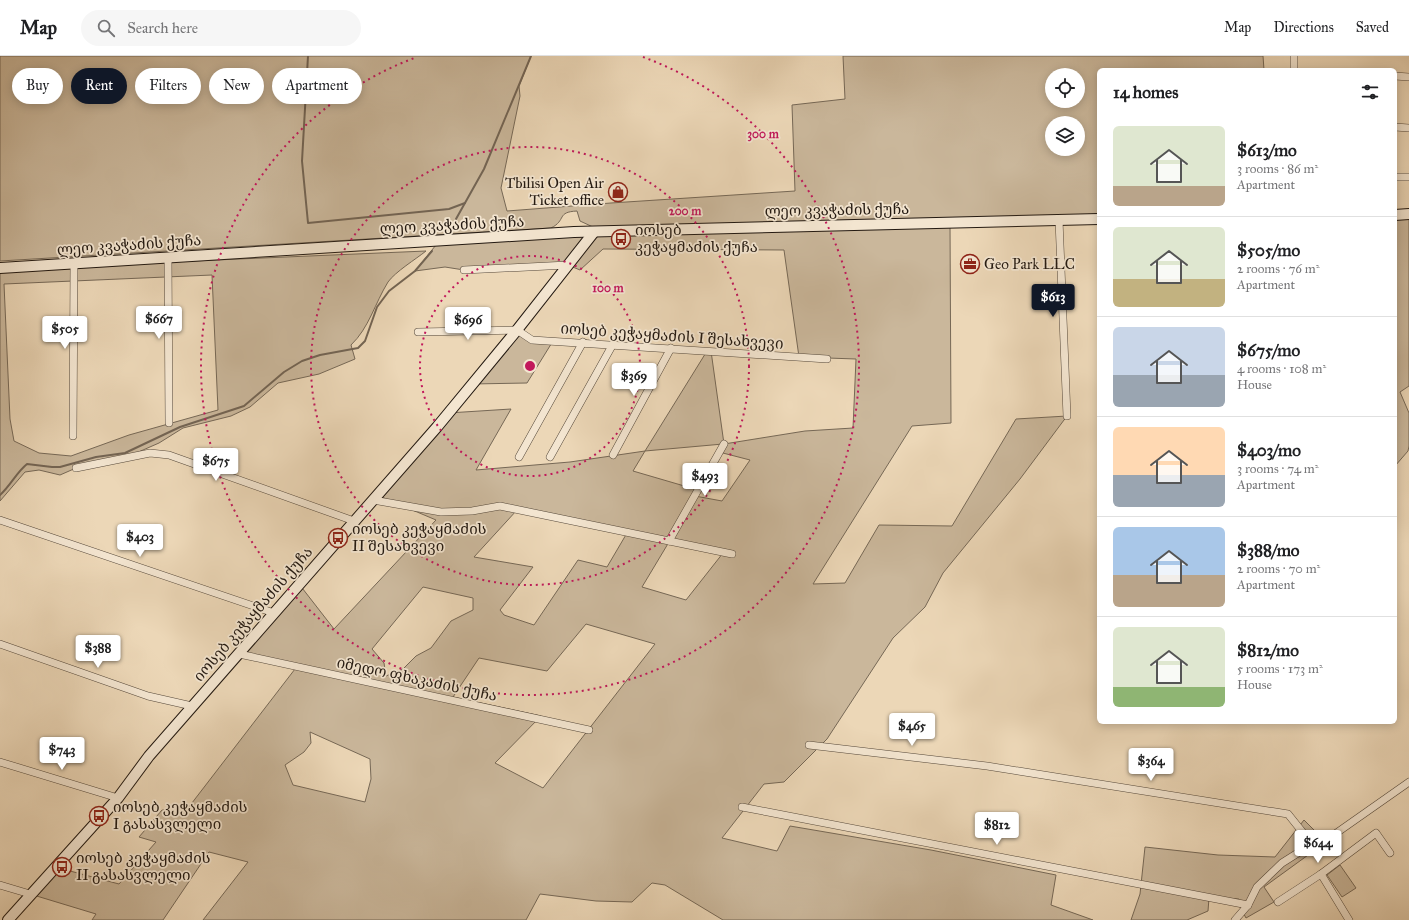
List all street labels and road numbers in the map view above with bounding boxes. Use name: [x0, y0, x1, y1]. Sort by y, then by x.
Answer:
street label: ლეო კვაჭაძის ქუჩა: [765, 200, 909, 220]
street label: ლეო კვაჭაძის ქუჩა: [379, 212, 525, 238]
street label: ლეო კვაჭაძის ქუჩა: [56, 231, 202, 259]
street label: იოსებ კეჭაყმაძის I შესახვევი: [560, 319, 784, 353]
street label: იოსებ კეჭაყმაძის ქუჩა: [190, 543, 316, 685]
street label: იმედო ფხაკაძის ქუჩა: [335, 653, 499, 705]

